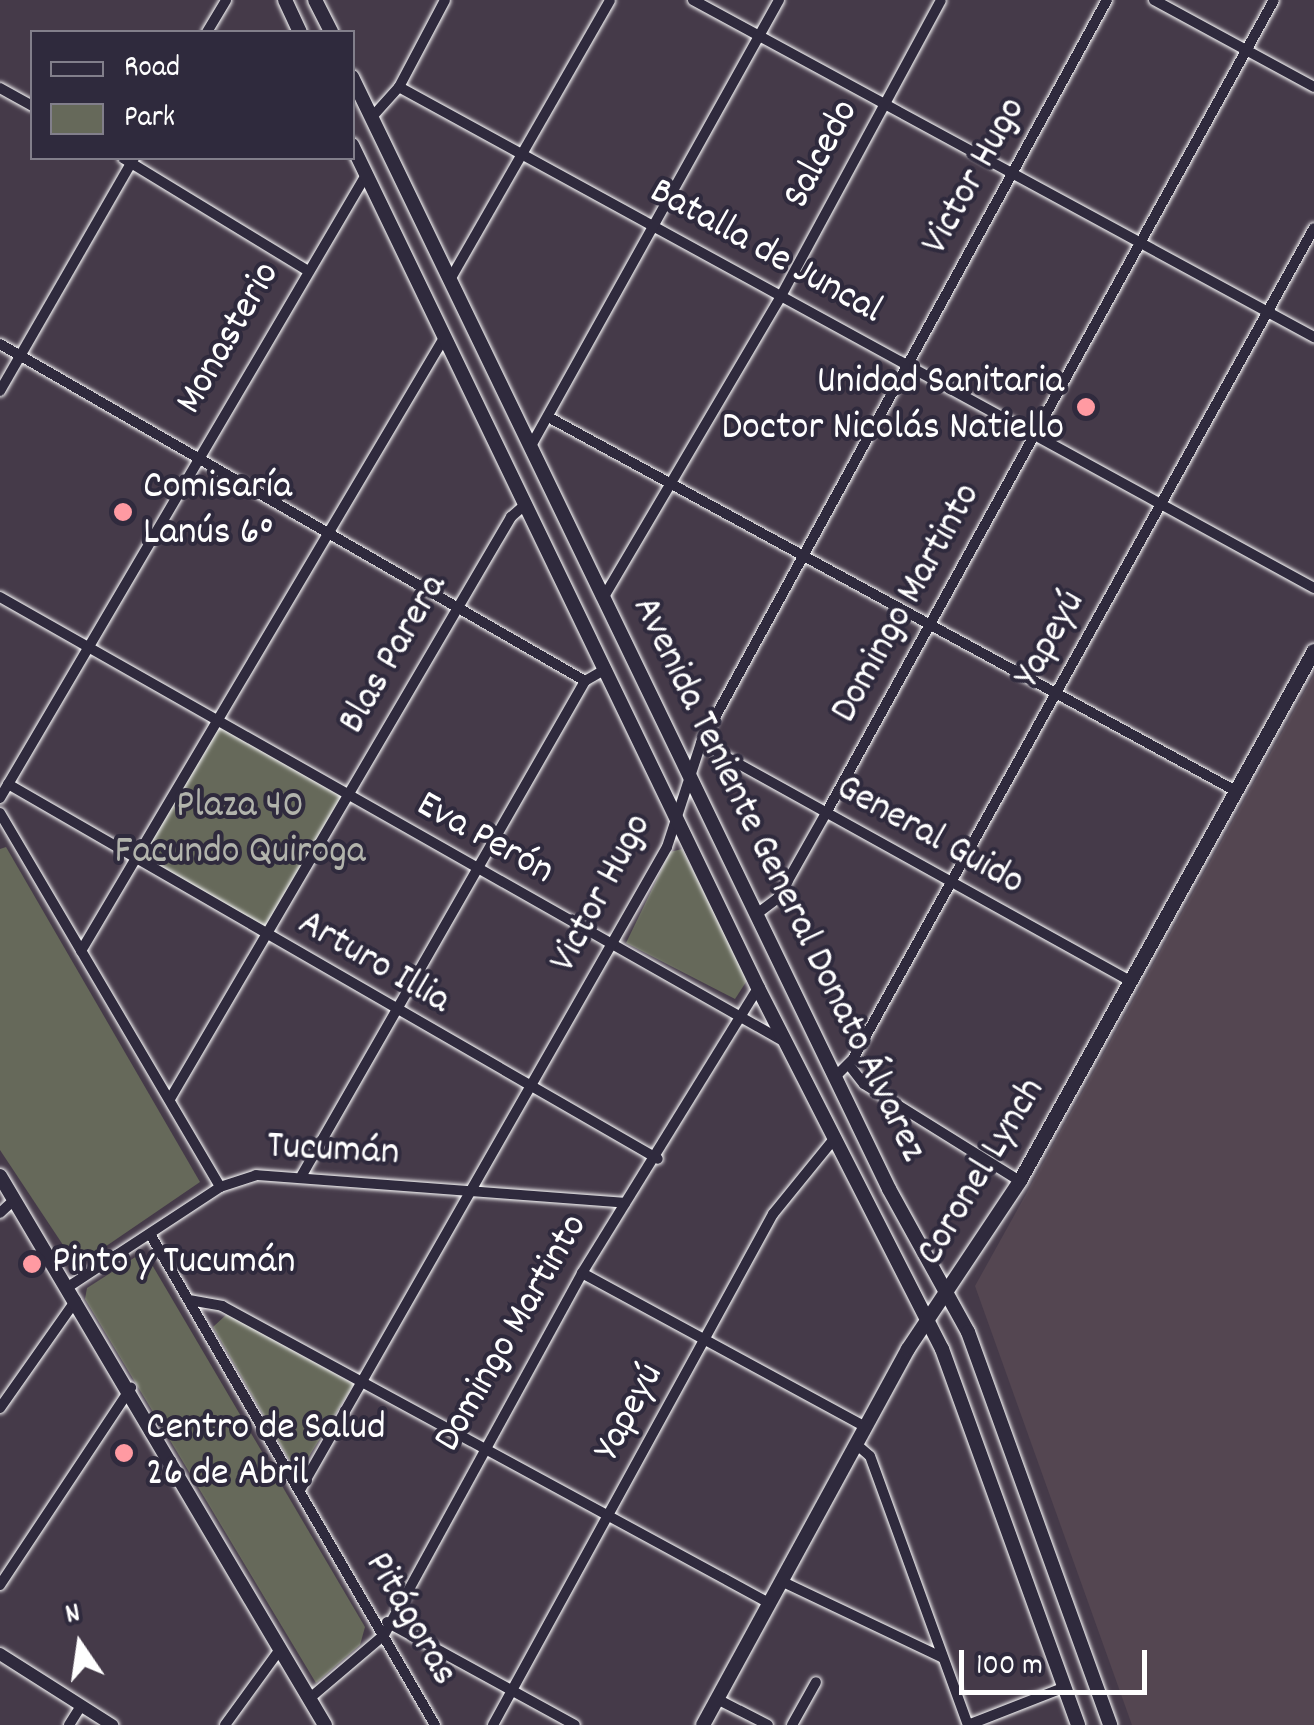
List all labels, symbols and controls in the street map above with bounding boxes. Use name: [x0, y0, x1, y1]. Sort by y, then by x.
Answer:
legend: [30, 30, 355, 160]
text: Road: [124, 48, 180, 91]
street label: Victor Hugo: [913, 90, 1039, 264]
street label: Salcedo: [775, 92, 871, 218]
text: Park: [124, 98, 175, 141]
street label: Batalla de Juncal: [640, 169, 890, 337]
street label: Monasterio: [167, 254, 293, 424]
place label: Unidad Sanitaria Doctor Nicolás Natiello: [721, 360, 1064, 454]
marker: Unidad Sanitaria Doctor Nicolás Natiello: [1073, 394, 1099, 420]
place label: Comisaría Lanús 6°: [143, 465, 292, 559]
street label: Domingo Martinto: [822, 476, 994, 732]
marker: Comisaría Lanús 6°: [112, 501, 134, 523]
street label: Blas Parera: [330, 567, 460, 743]
street label: Yapeyú: [1006, 583, 1098, 697]
street label: Avenida Teniente General Donato Álvarez: [619, 590, 935, 1170]
street label: General Guido: [827, 766, 1031, 908]
street label: Eva Perón: [407, 783, 561, 897]
park label: Plaza 40 Facundo Quiroga: [115, 784, 365, 878]
street label: Victor Hugo: [541, 807, 665, 981]
street label: Arturo Illia: [288, 901, 458, 1027]
street label: Coronel Lynch: [908, 1070, 1058, 1276]
street label: Tucumán: [266, 1125, 400, 1179]
street label: Domingo Martinto: [426, 1207, 600, 1461]
place label: Pinto y Tucumán: [52, 1240, 296, 1288]
marker: Pinto y Tucumán: [21, 1253, 43, 1275]
street label: Yapeyú: [586, 1356, 676, 1470]
place label: Centro de Salud 26 de Abril: [146, 1406, 386, 1500]
marker: Centro de Salud 26 de Abril: [111, 1440, 137, 1466]
street label: Pitágoras: [352, 1545, 466, 1695]
north arrow: [30, 1595, 130, 1695]
text: N: [62, 1595, 84, 1637]
scale bar: [964, 1630, 1152, 1692]
text: 100 m: [976, 1646, 1043, 1689]

